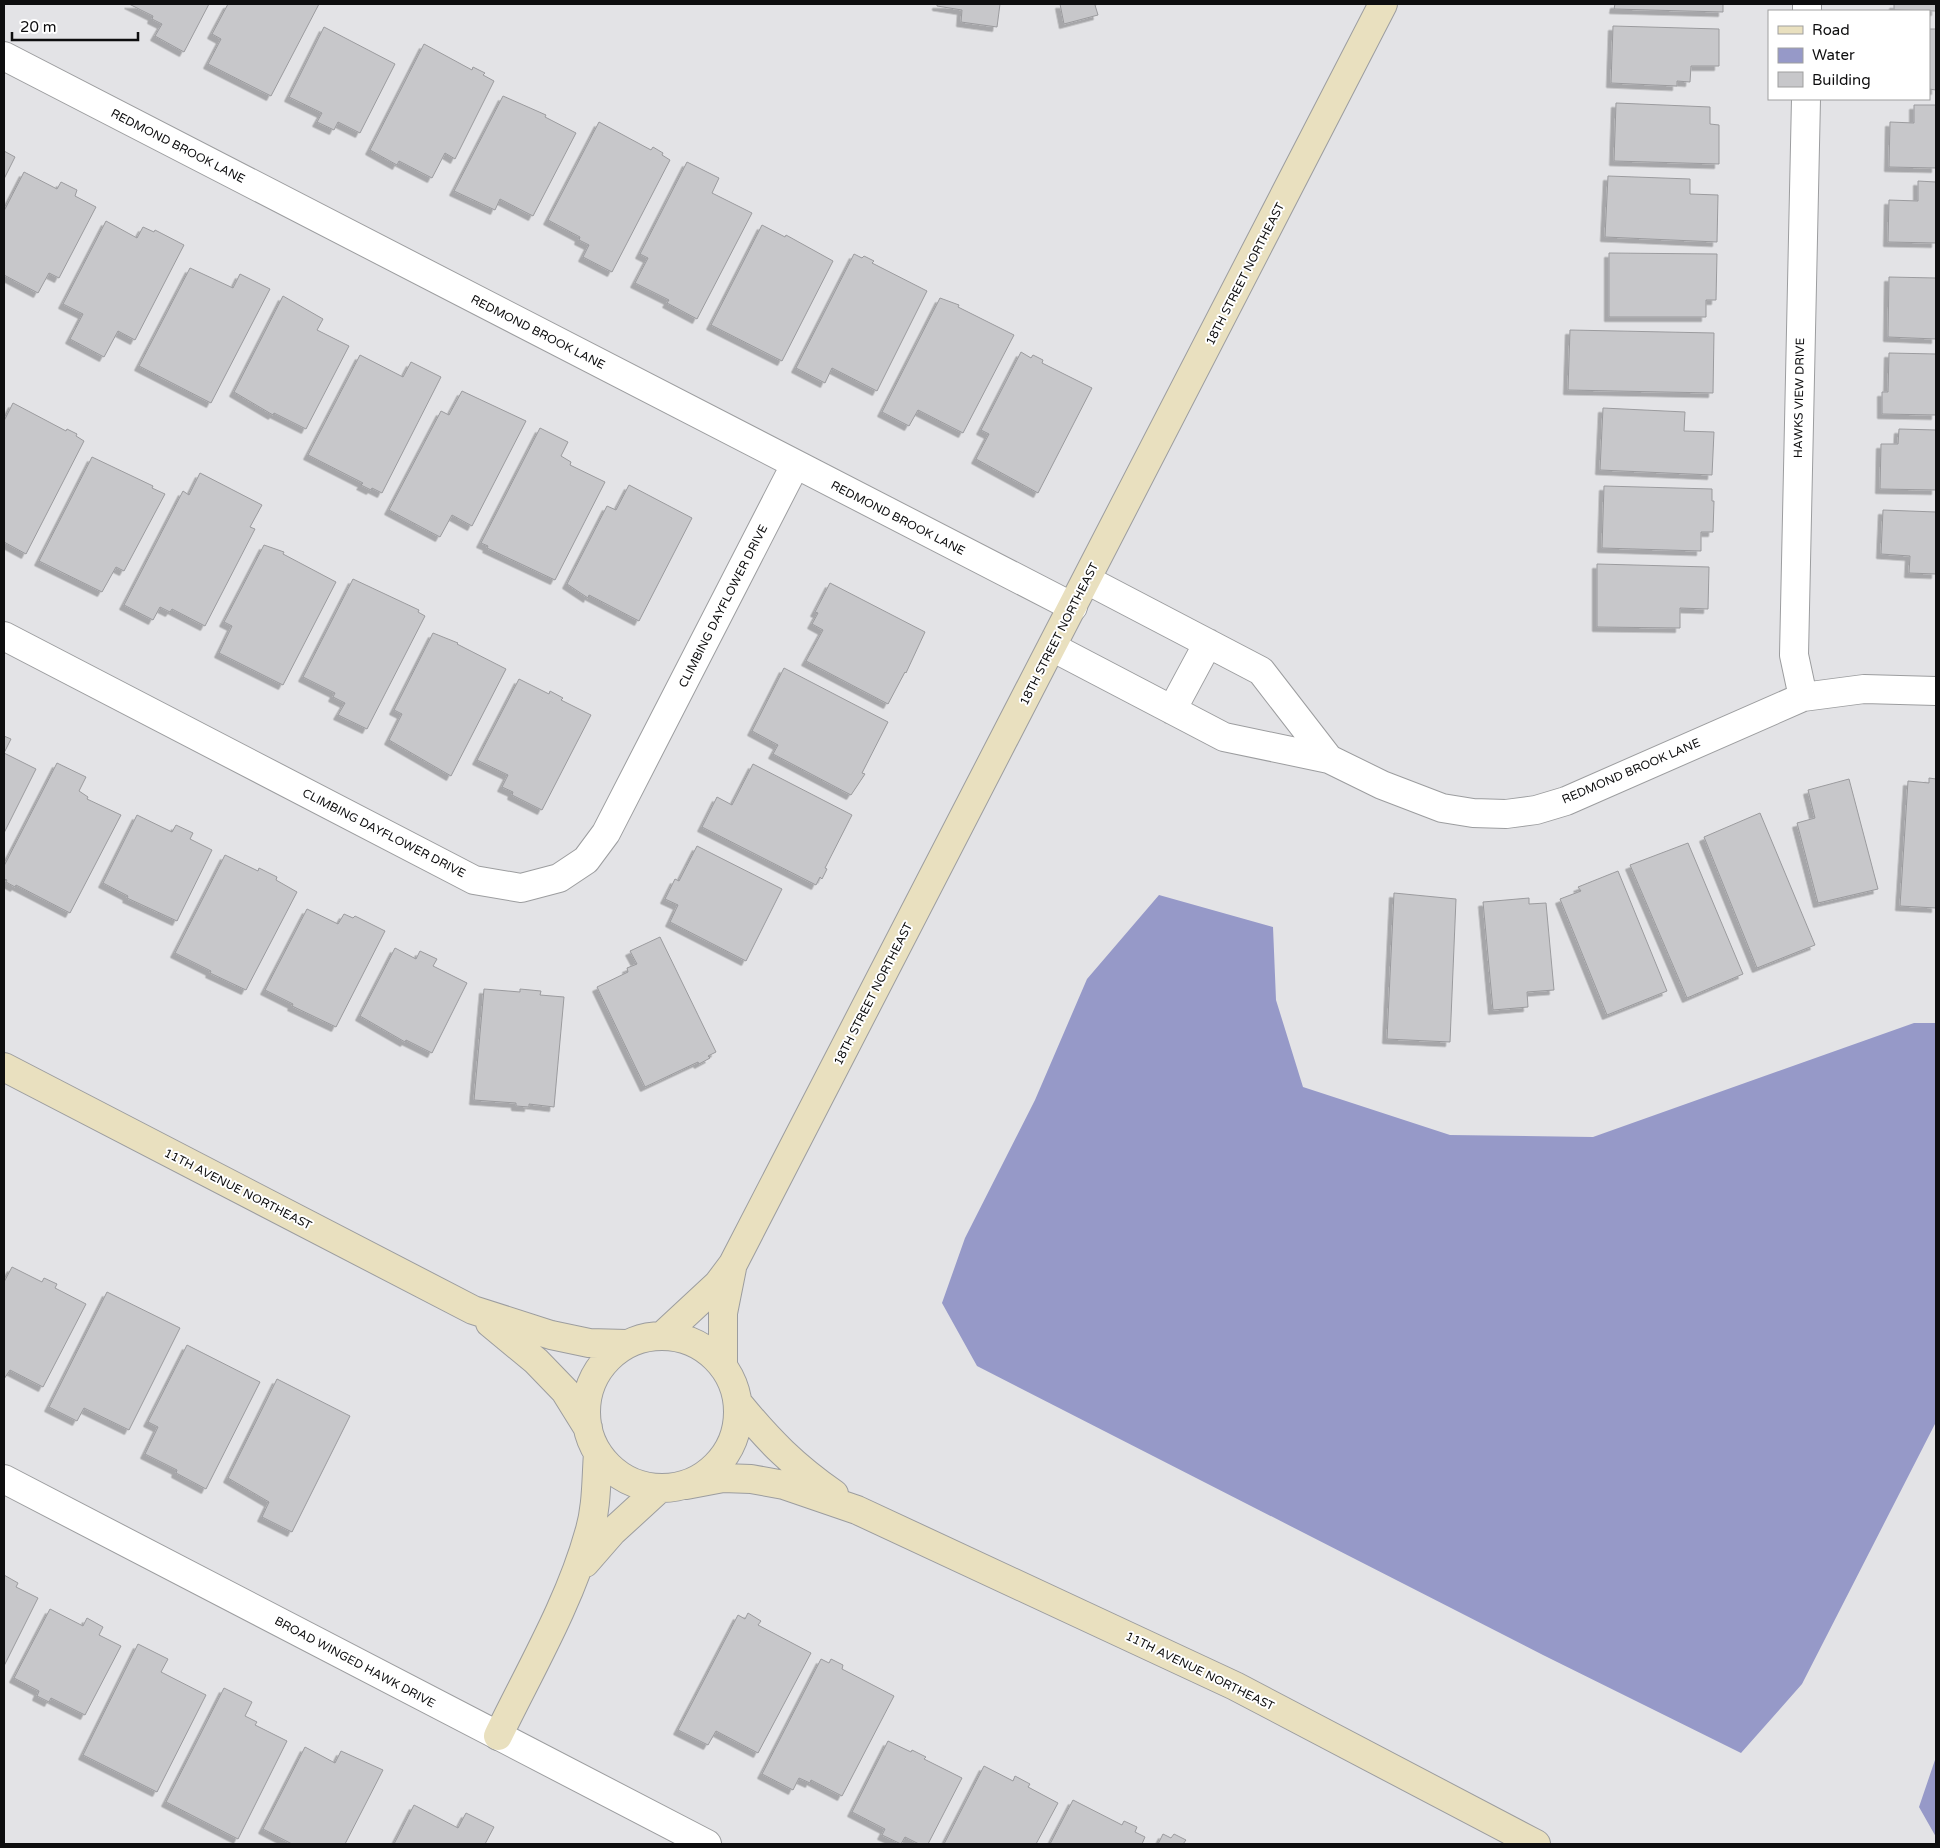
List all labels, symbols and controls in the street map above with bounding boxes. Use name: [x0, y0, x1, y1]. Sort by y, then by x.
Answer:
scale bar: [12, 10, 139, 42]
legend: [1768, 10, 1930, 100]
text: 20 m: [20, 18, 57, 36]
text: Road: [1812, 21, 1850, 39]
text: Water: [1812, 46, 1855, 64]
text: Building: [1812, 71, 1871, 89]
street label: REDMOND BROOK LANE: [109, 106, 248, 186]
street label: 18TH STREET NORTHEAST: [1203, 200, 1287, 348]
street label: REDMOND BROOK LANE: [469, 292, 608, 372]
street label: HAWKS VIEW DRIVE: [1791, 337, 1807, 458]
street label: REDMOND BROOK LANE: [829, 478, 968, 558]
street label: CLIMBING DAYFLOWER DRIVE: [676, 522, 770, 690]
street label: 18TH STREET NORTHEAST: [1017, 560, 1101, 708]
street label: REDMOND BROOK LANE: [1560, 735, 1703, 807]
street label: CLIMBING DAYFLOWER DRIVE: [300, 786, 468, 880]
street label: 18TH STREET NORTHEAST: [831, 920, 915, 1068]
street label: 11TH AVENUE NORTHEAST: [162, 1146, 315, 1233]
street label: BROAD WINGED HAWK DRIVE: [272, 1614, 438, 1711]
street label: 11TH AVENUE NORTHEAST: [1123, 1629, 1277, 1713]

